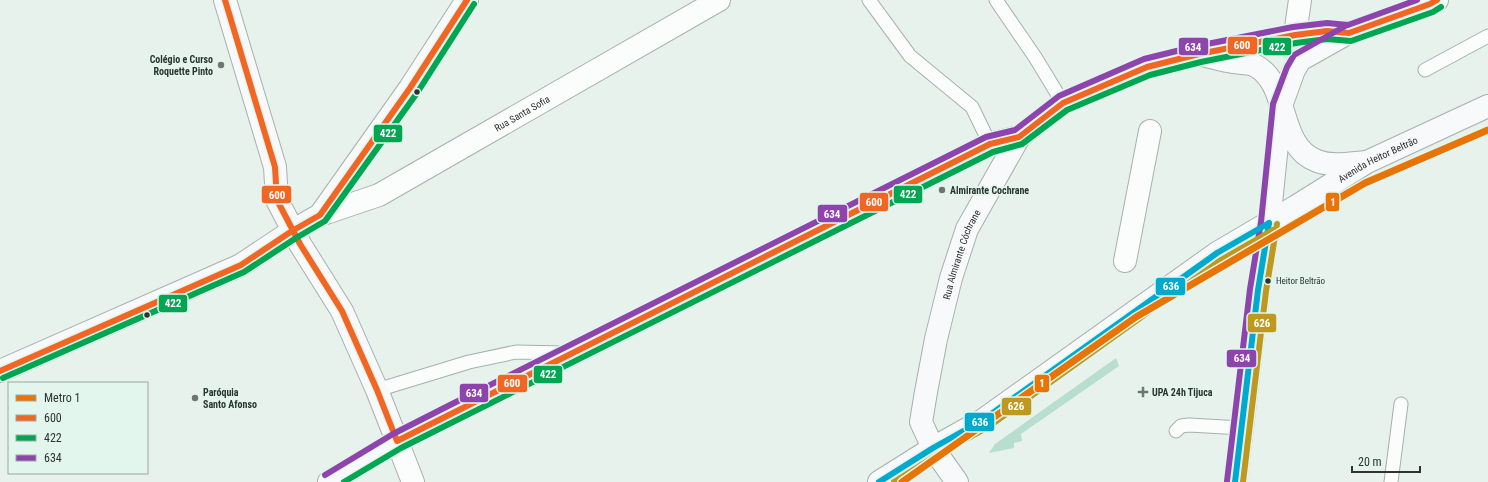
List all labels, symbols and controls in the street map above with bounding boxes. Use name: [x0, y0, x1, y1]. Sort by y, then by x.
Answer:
line badge: 600: [1227, 36, 1258, 55]
line badge: 634: [1178, 37, 1209, 56]
line badge: 422: [1262, 37, 1292, 56]
text: 600: [1234, 39, 1251, 52]
text: 634: [1185, 41, 1202, 54]
text: 422: [1269, 41, 1286, 54]
place label: Colégio e Curso Roquette Pinto: [150, 54, 213, 77]
marker: Colégio e Curso Roquette Pinto: [216, 60, 226, 70]
unlabelled marker: [412, 87, 422, 97]
street label: Rua Santa Sofia: [492, 93, 552, 133]
line badge: 422: [373, 124, 403, 143]
text: 422: [380, 127, 397, 140]
street label: Avenida Heitor Beltrão: [1336, 134, 1419, 184]
line badge: 600: [261, 185, 292, 204]
line badge: 422: [893, 185, 923, 204]
marker: Almirante Cochrane: [937, 185, 947, 195]
place label: Almirante Cochrane: [950, 185, 1029, 196]
text: 422: [900, 188, 917, 201]
text: 600: [269, 189, 286, 202]
line badge: 600: [859, 192, 889, 212]
line badge: 1: [1325, 192, 1340, 212]
text: 600: [866, 196, 883, 209]
text: 1: [1330, 196, 1336, 209]
line badge: 634: [817, 204, 848, 223]
street label: Rua Almirante Cóchrane: [940, 207, 983, 301]
text: 634: [824, 208, 841, 221]
marker: Heitor Beltrão: [1263, 276, 1273, 286]
place label: Heitor Beltrão: [1276, 276, 1326, 286]
line badge: 636: [1155, 277, 1186, 296]
text: 636: [1163, 280, 1180, 293]
line badge: 422: [158, 294, 188, 313]
text: 422: [165, 297, 182, 310]
unlabelled marker: [142, 310, 152, 320]
line badge: 626: [1247, 313, 1277, 333]
text: 626: [1254, 317, 1271, 330]
line badge: 634: [1226, 349, 1257, 368]
text: 634: [1234, 352, 1251, 365]
line badge: 422: [533, 365, 563, 384]
text: 422: [540, 368, 557, 381]
line badge: 600: [497, 374, 528, 393]
line badge: 1: [1034, 374, 1050, 393]
text: 600: [504, 377, 521, 390]
text: 1: [1039, 377, 1045, 390]
legend: [8, 382, 148, 474]
line badge: 634: [459, 383, 489, 403]
marker: UPA 24h Tijuca: [1137, 386, 1149, 398]
place label: Paróquia Santo Afonso: [203, 387, 257, 410]
text: 634: [466, 387, 483, 400]
place label: UPA 24h Tijuca: [1152, 387, 1213, 398]
text: Metro 1: [44, 391, 80, 405]
marker: Paróquia Santo Afonso: [190, 393, 200, 403]
line badge: 626: [1001, 397, 1032, 416]
text: 626: [1008, 400, 1025, 413]
text: 600: [44, 411, 62, 425]
line badge: 636: [964, 412, 995, 432]
text: 636: [972, 416, 989, 429]
text: 422: [44, 431, 62, 445]
scale bar: [1352, 448, 1420, 474]
text: 634: [44, 451, 62, 465]
text: 20 m: [1358, 455, 1382, 469]

